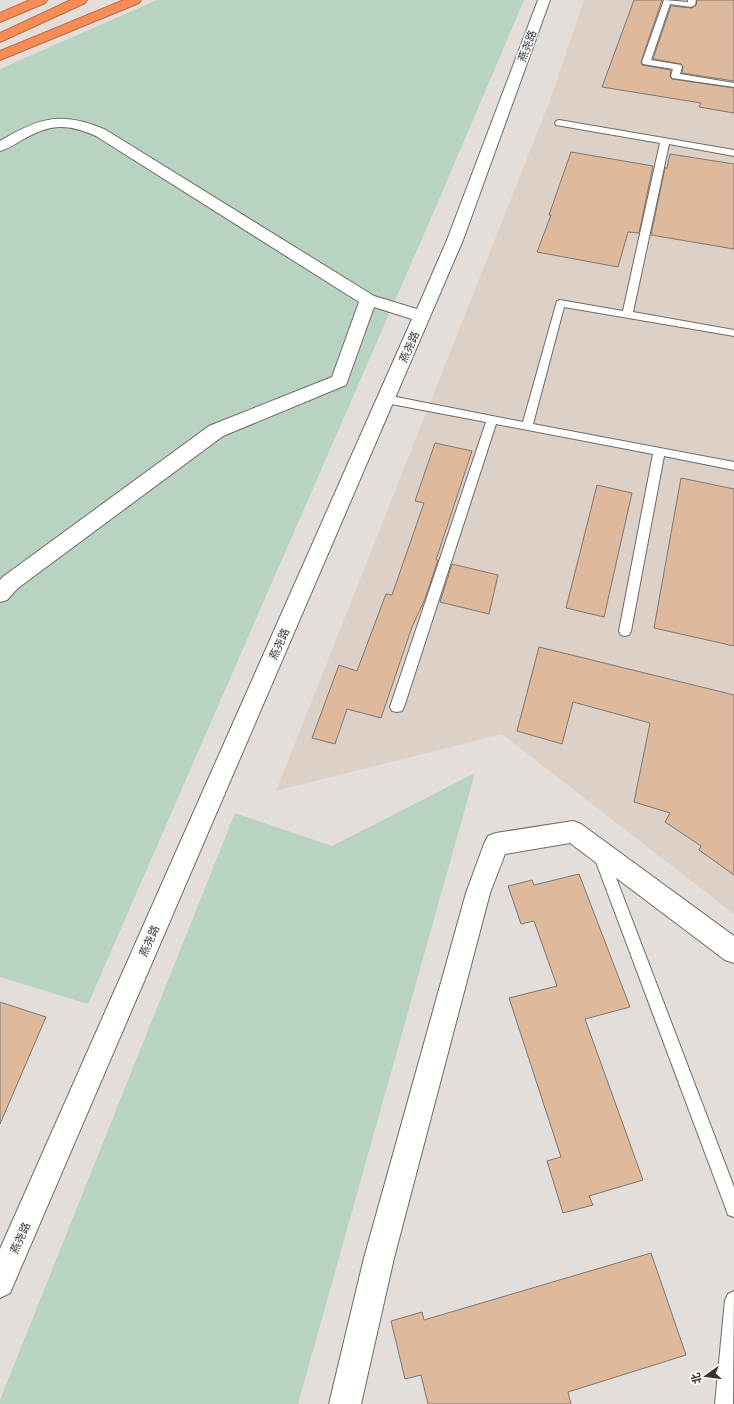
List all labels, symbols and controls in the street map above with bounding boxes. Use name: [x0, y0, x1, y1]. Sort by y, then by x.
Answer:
street label: 燕尧路: [515, 28, 539, 64]
street label: 燕尧路: [396, 329, 422, 365]
street label: 燕尧路: [266, 626, 292, 662]
street label: 燕尧路: [136, 923, 162, 959]
street label: 燕尧路: [7, 1220, 33, 1256]
north arrow: [686, 1356, 726, 1396]
text: 北: [688, 1371, 704, 1385]

